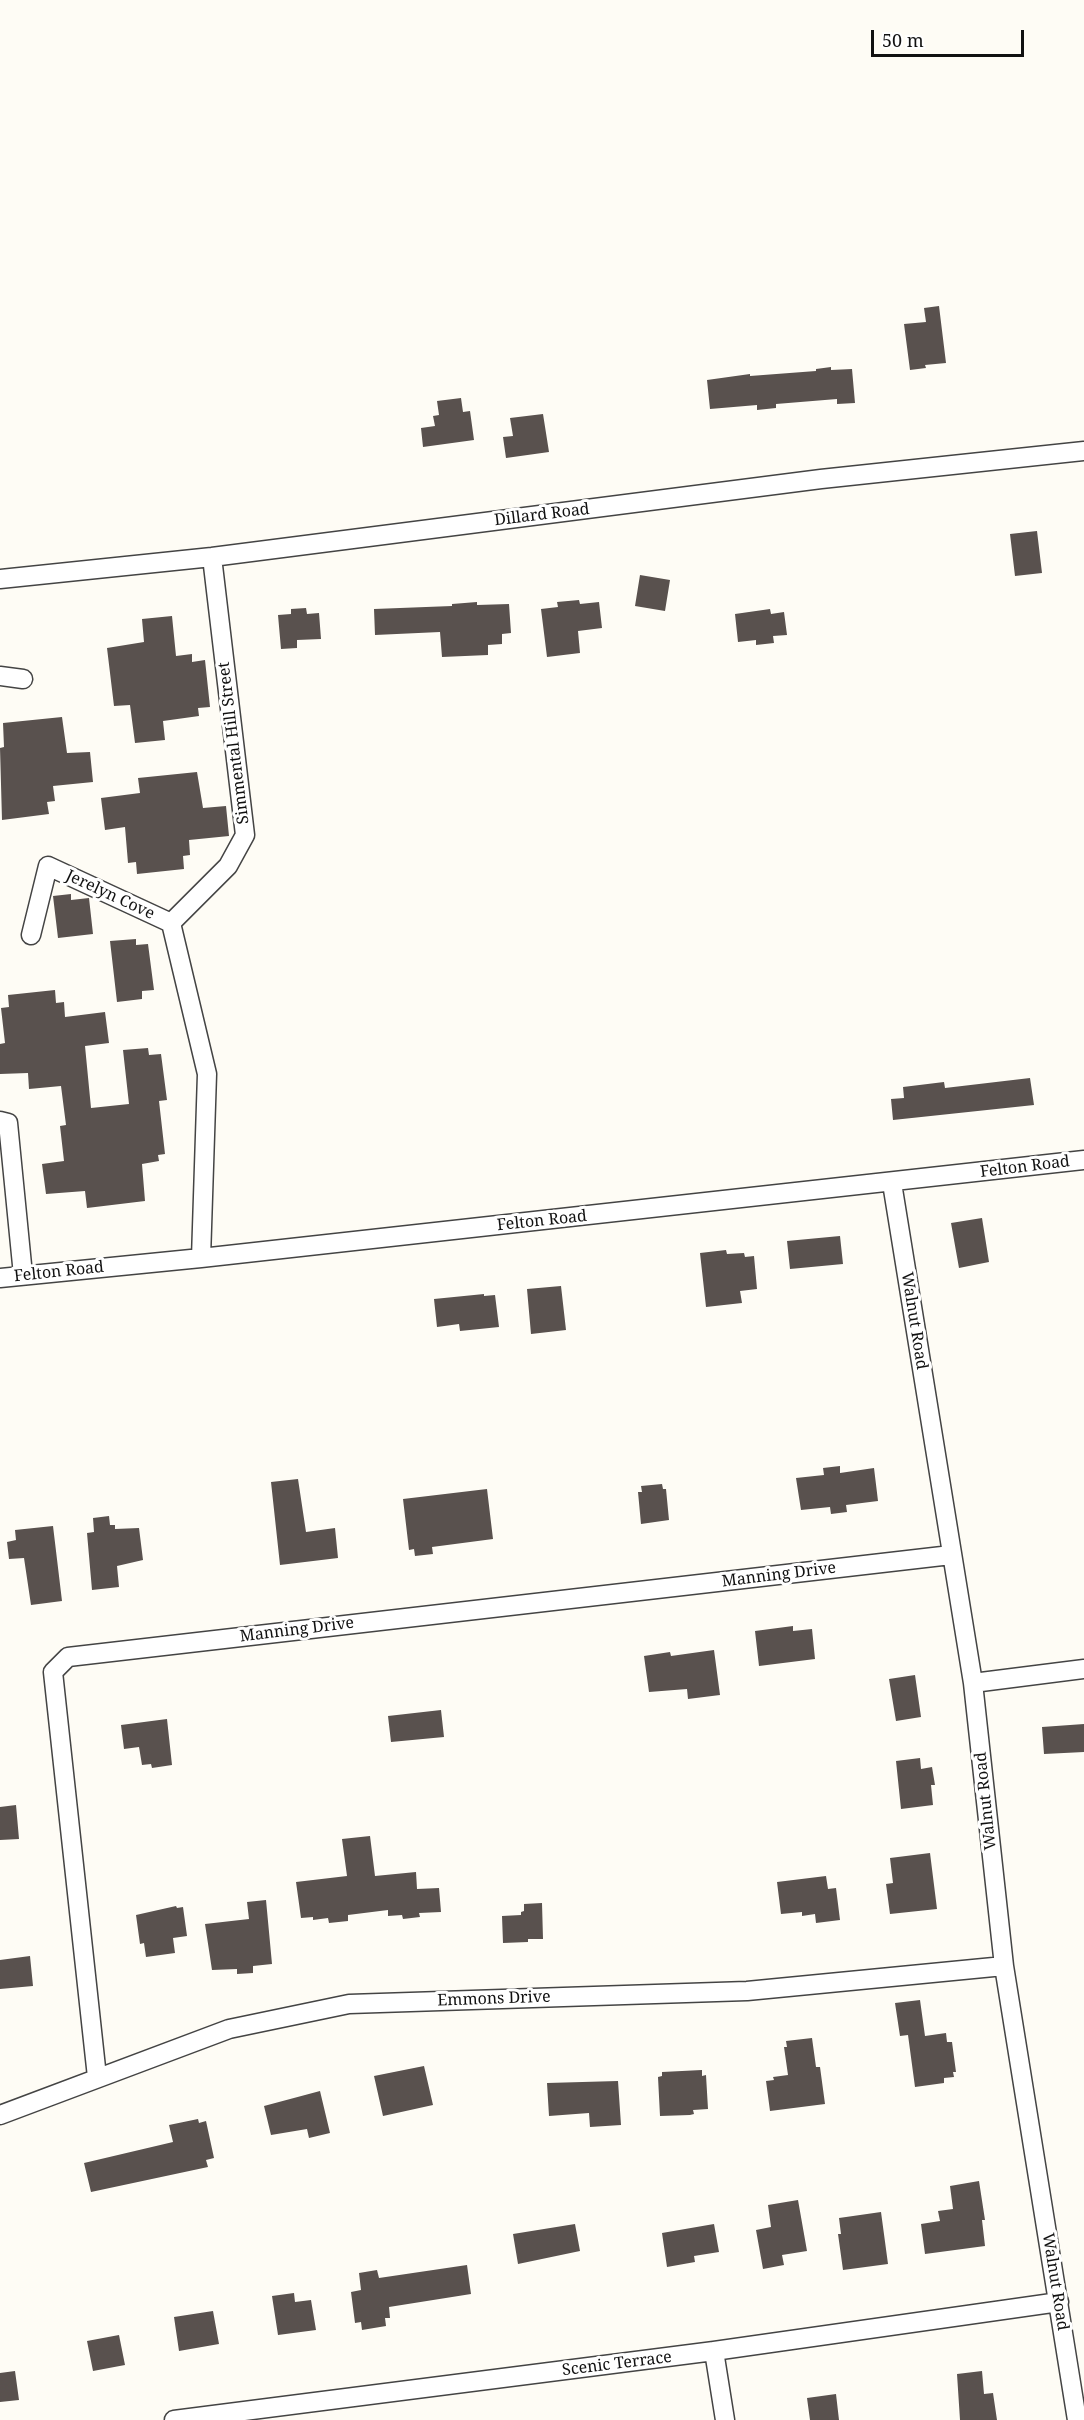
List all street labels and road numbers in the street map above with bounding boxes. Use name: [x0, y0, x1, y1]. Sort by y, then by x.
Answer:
street label: Dillard Road: [493, 500, 591, 530]
street label: Simmental Hill Street: [215, 661, 253, 825]
street label: Jerelyn Cove: [63, 866, 157, 924]
street label: Felton Road: [979, 1152, 1071, 1182]
street label: Felton Road: [496, 1207, 588, 1235]
street label: Felton Road: [13, 1258, 105, 1286]
street label: Walnut Road: [897, 1271, 931, 1371]
street label: Manning Drive: [721, 1558, 837, 1592]
street label: Manning Drive: [239, 1613, 355, 1647]
street label: Walnut Road: [971, 1751, 1001, 1851]
street label: Emmons Drive: [437, 1987, 551, 2011]
street label: Walnut Road: [1038, 2232, 1072, 2332]
street label: Scenic Terrace: [561, 2348, 673, 2380]

